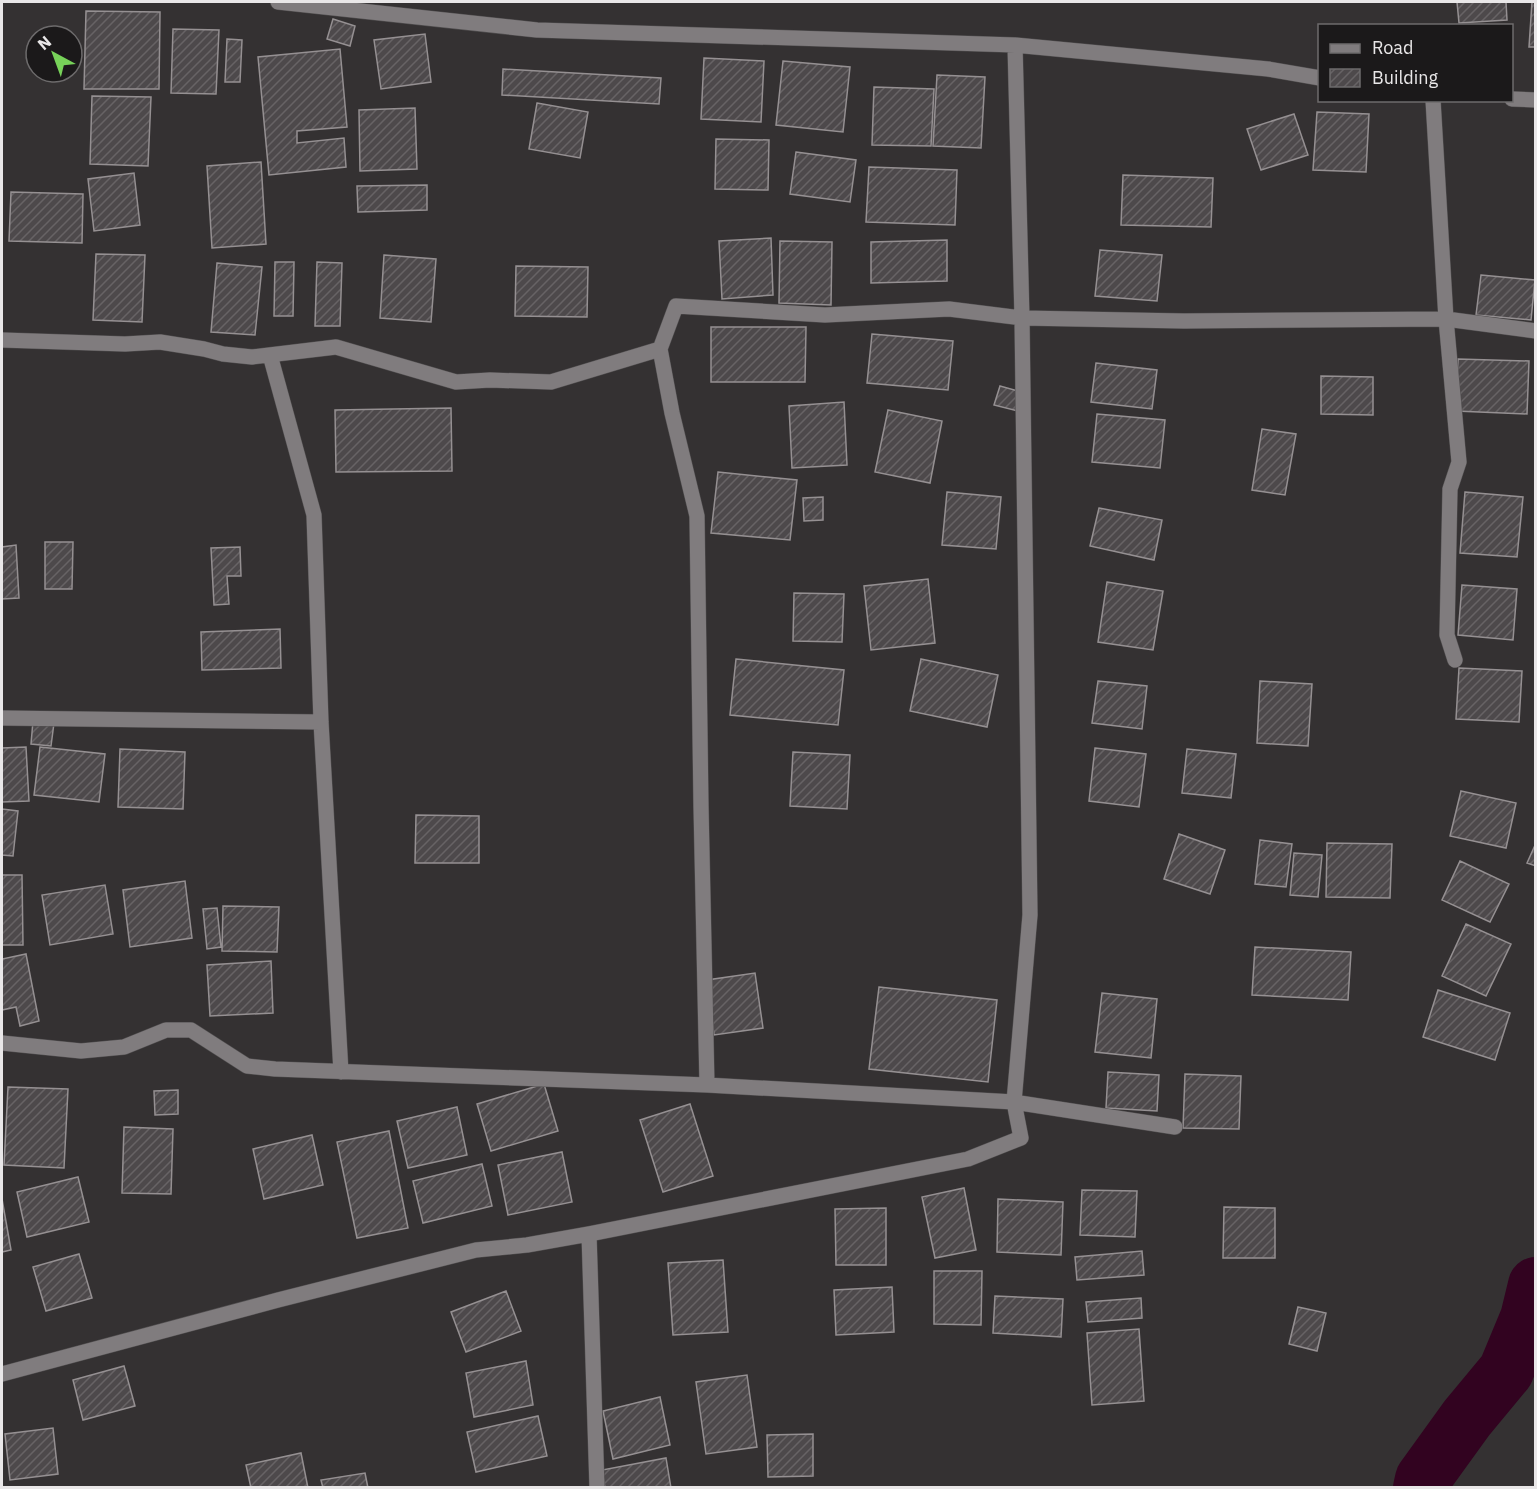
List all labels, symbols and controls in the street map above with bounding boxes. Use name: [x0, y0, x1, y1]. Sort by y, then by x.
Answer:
north arrow: [24, 24, 84, 84]
legend: [1318, 24, 1513, 102]
text: N: [33, 31, 55, 54]
text: Road: [1372, 36, 1413, 59]
text: Building: [1372, 66, 1439, 89]

